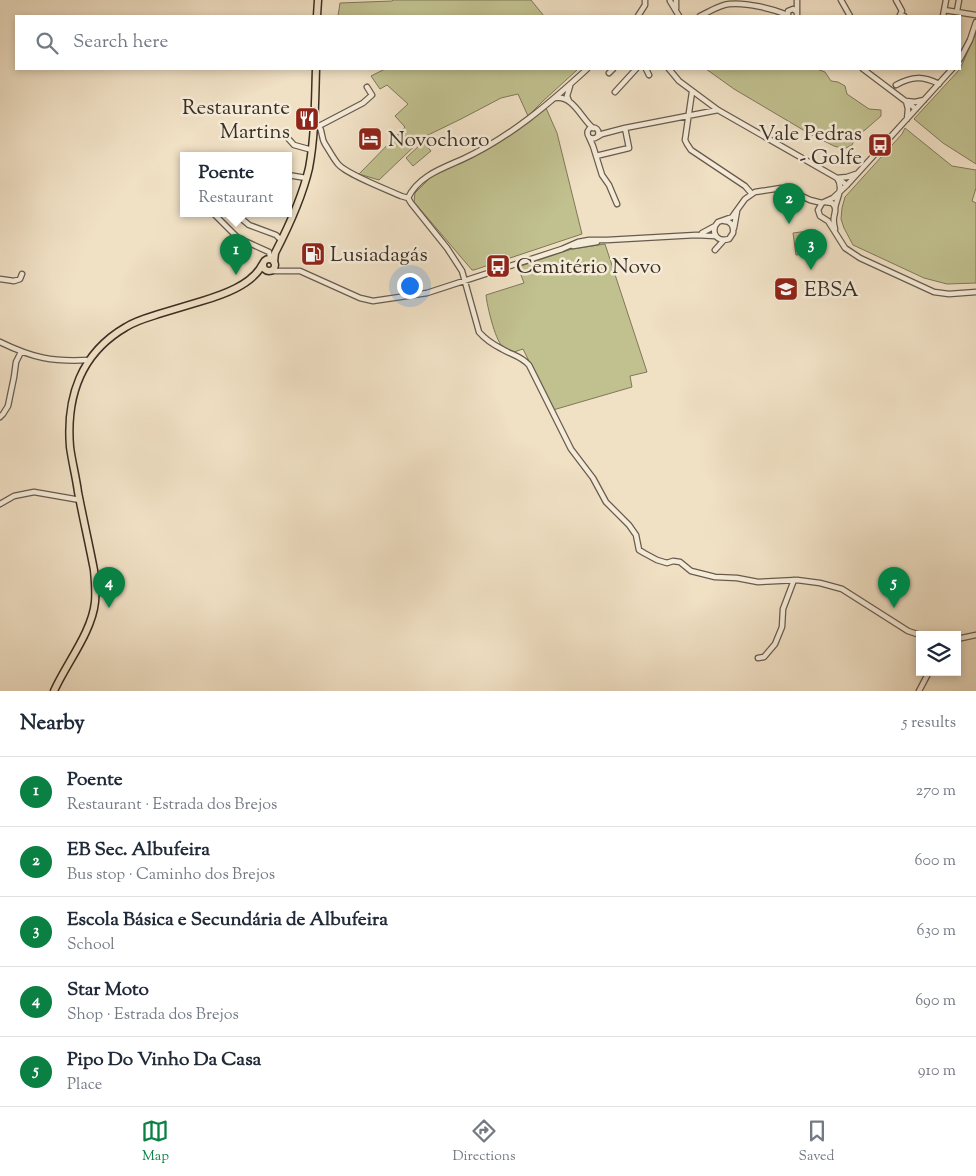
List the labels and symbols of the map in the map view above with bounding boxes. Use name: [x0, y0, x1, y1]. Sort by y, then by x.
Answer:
place label: Restaurante Martins: [182, 94, 290, 148]
restaurant icon: Restaurante Martins: [294, 106, 320, 132]
place label: Vale Pedras - Golfe: [759, 120, 862, 174]
hotel icon: Novochoro: [357, 126, 383, 152]
place label: Novochoro: [388, 126, 490, 156]
bus stop icon: Vale Pedras - Golfe: [867, 132, 893, 158]
pin: 2: [773, 183, 805, 224]
pin: 3: [795, 229, 827, 270]
pin: 1: [220, 234, 252, 275]
fuel station icon: Lusiadagás: [300, 241, 326, 267]
place label: Lusiadagás: [330, 241, 428, 271]
bus stop icon: Cemitério Novo: [485, 253, 511, 279]
place label: Cemitério Novo: [516, 253, 661, 283]
your location: [397, 273, 423, 299]
school or university icon: EBSA: [773, 276, 799, 302]
place label: EBSA: [804, 276, 859, 306]
pin: 4: [93, 567, 125, 608]
pin: 5: [878, 567, 910, 608]

